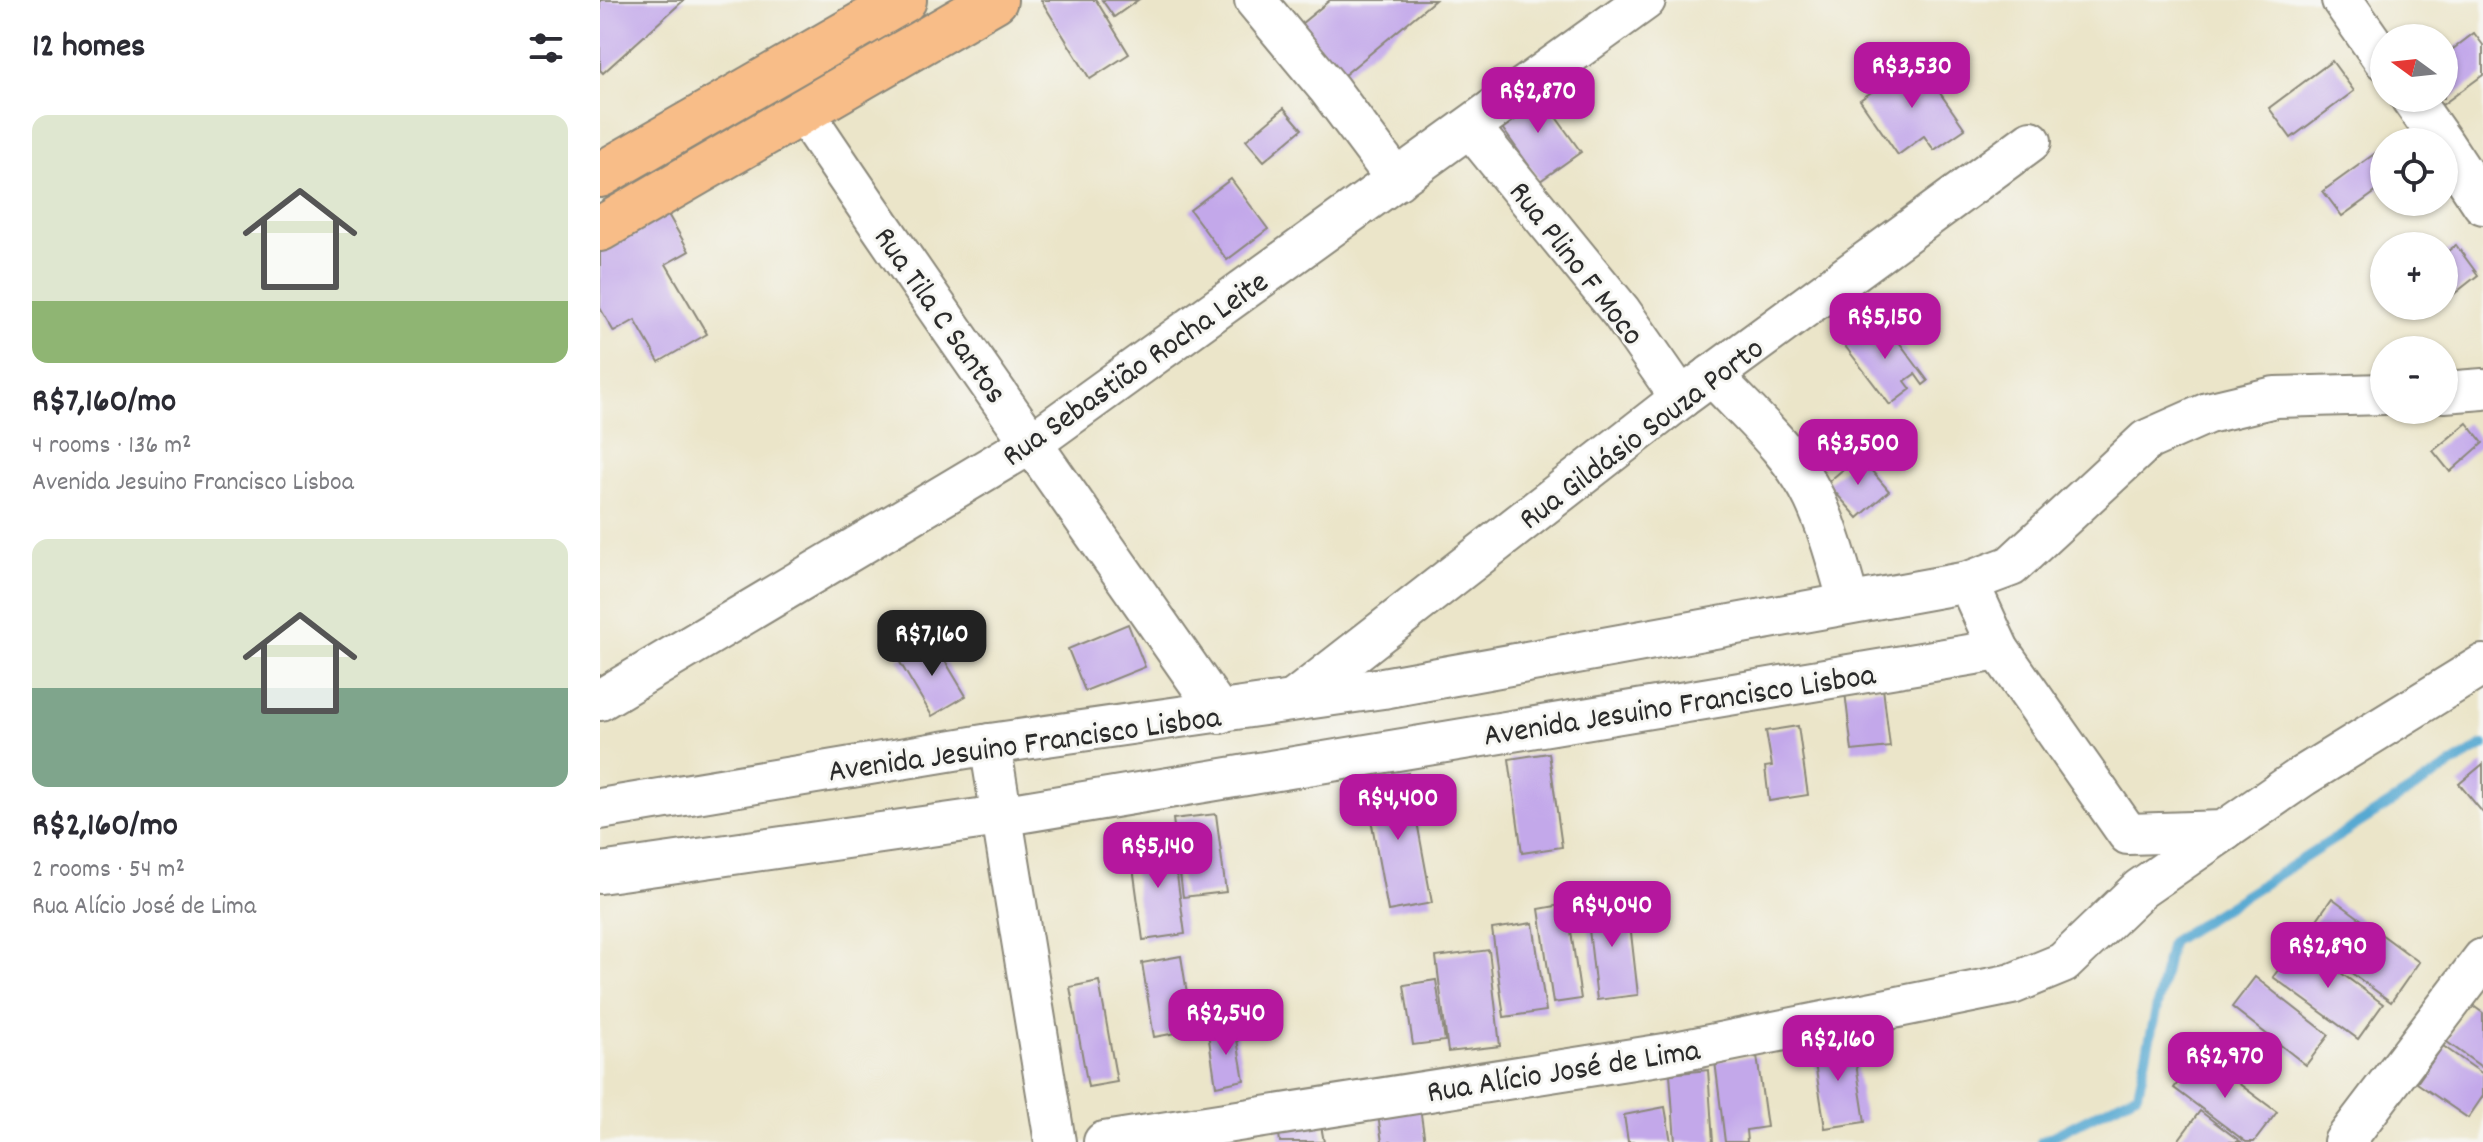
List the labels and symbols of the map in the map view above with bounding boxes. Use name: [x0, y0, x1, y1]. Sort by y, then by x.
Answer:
north arrow: [2370, 24, 2458, 112]
pin: R$3,530: [1838, 42, 1986, 110]
pin: R$2,870: [1464, 67, 1612, 135]
street label: Rua Plino F Moco: [1495, 173, 1653, 357]
street label: Rua Tila C Santos: [860, 219, 1016, 415]
street label: Rua Sebastião Rocha Leite: [994, 262, 1280, 481]
pin: R$5,150: [1811, 293, 1959, 361]
street label: Rua Gildásio Souza Porto: [1511, 328, 1775, 544]
pin: R$3,500: [1784, 419, 1932, 487]
pin: R$7,160: [858, 610, 1006, 678]
street label: Avenida Jesuino Francisco Lisboa: [1481, 654, 1880, 762]
street label: Avenida Jesuino Francisco Lisboa: [825, 696, 1225, 797]
pin: R$4,400: [1324, 774, 1472, 842]
pin: R$5,140: [1084, 822, 1232, 890]
pin: R$4,040: [1538, 881, 1686, 949]
pin: R$2,890: [2254, 922, 2402, 990]
pin: R$2,540: [1152, 989, 1300, 1057]
pin: R$2,160: [1764, 1015, 1912, 1083]
street label: Rua Alício José de Lima: [1424, 1029, 1705, 1118]
pin: R$2,970: [2151, 1032, 2299, 1100]

